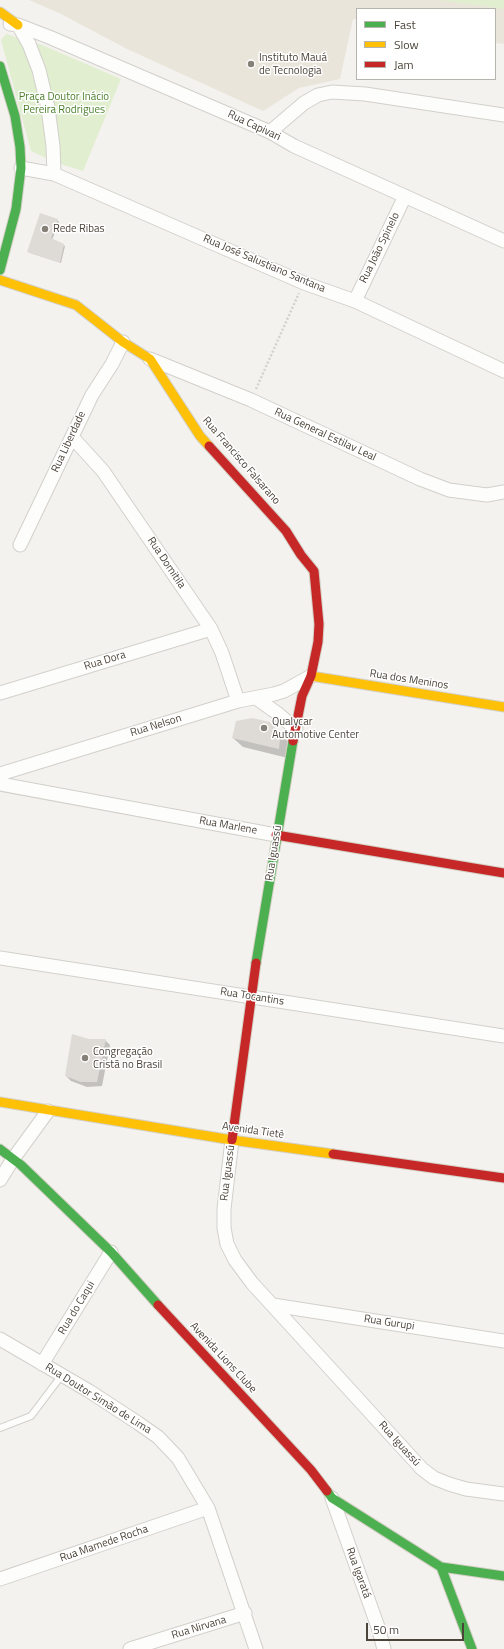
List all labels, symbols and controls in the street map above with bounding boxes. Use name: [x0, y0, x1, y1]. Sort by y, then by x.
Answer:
legend: [356, 8, 496, 80]
text: Fast: [394, 15, 416, 34]
text: Slow: [394, 35, 419, 54]
place label: Instituto Mauá de Tecnologia: [259, 51, 327, 77]
text: Jam: [394, 55, 414, 74]
marker: Instituto Mauá de Tecnologia: [246, 59, 256, 69]
park label: Praça Doutor Inácio Pereira Rodrigues: [19, 90, 109, 116]
street label: Rua Capivari: [225, 108, 283, 144]
street label: Rua João Spinelo: [357, 210, 403, 286]
place label: Rede Ribas: [53, 222, 105, 236]
marker: Rede Ribas: [40, 224, 50, 234]
street label: Rua José Salustiano Santana: [201, 232, 327, 296]
street label: Rua General Estilav Leal: [272, 406, 378, 464]
street label: Rua Liberdade: [49, 409, 89, 475]
street label: Rua Francisco Falsarano: [199, 415, 283, 507]
street label: Rua Domitila: [144, 535, 188, 591]
street label: Rua Dora: [83, 648, 127, 674]
street label: Rua dos Meninos: [369, 667, 449, 693]
street label: Rua Nelson: [129, 712, 183, 740]
place label: Qualycar Automotive Center: [272, 715, 359, 741]
marker: Qualycar Automotive Center: [259, 723, 269, 733]
street label: Rua Marlene: [198, 814, 258, 838]
street label: Rua Iguassú: [263, 824, 285, 882]
street label: Rua Tocantins: [219, 985, 285, 1009]
place label: Congregação Cristã no Brasil: [93, 1045, 162, 1071]
marker: Congregação Cristã no Brasil: [80, 1053, 90, 1063]
street label: Avenida Tietê: [221, 1120, 285, 1142]
street label: Rua Iguassú: [218, 1144, 238, 1202]
street label: Rua do Caqui: [56, 1279, 98, 1337]
street label: Rua Gurupi: [363, 1312, 415, 1334]
street label: Avenida Lions Clube: [187, 1320, 259, 1396]
street label: Rua Doutor Simão de Lima: [43, 1361, 153, 1437]
street label: Rua Iguassú: [375, 1419, 423, 1469]
street label: Rua Mamede Rocha: [58, 1523, 150, 1565]
street label: Rua Igaratá: [343, 1546, 373, 1600]
street label: Rua Nirvana: [170, 1613, 228, 1643]
scale bar: [368, 1615, 466, 1641]
text: 50 m: [373, 1620, 399, 1639]

